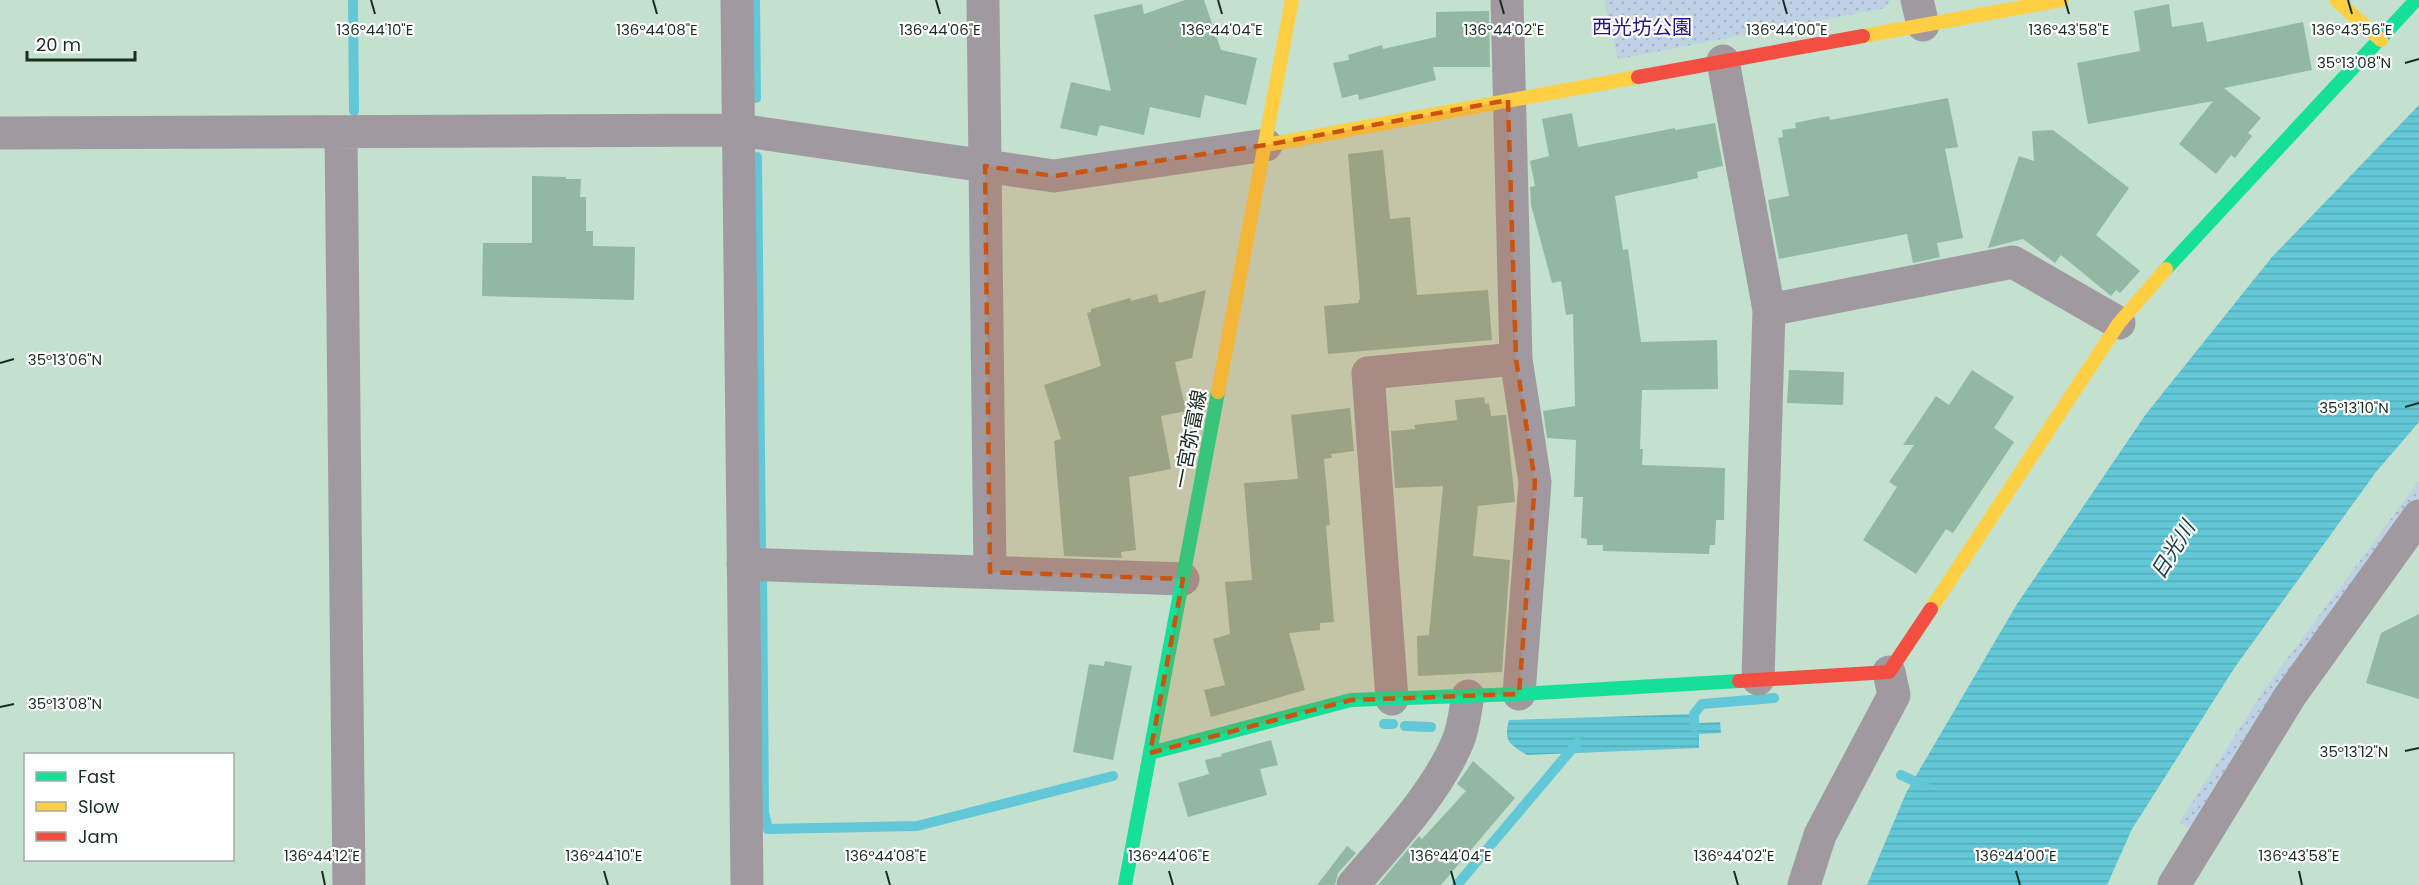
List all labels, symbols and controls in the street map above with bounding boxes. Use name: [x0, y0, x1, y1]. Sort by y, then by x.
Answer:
park label: 西光坊公園: [1592, 13, 1692, 41]
text: 136°44'10"E: [337, 19, 413, 40]
text: 136°44'08"E: [616, 19, 698, 40]
text: 136°44'06"E: [899, 19, 981, 40]
text: 136°44'04"E: [1181, 19, 1263, 40]
text: 136°44'02"E: [1464, 19, 1544, 40]
text: 136°44'00"E: [1746, 19, 1828, 40]
text: 136°43'58"E: [2029, 19, 2109, 40]
text: 136°43'56"E: [2312, 19, 2393, 40]
scale bar: [27, 24, 135, 62]
text: 20 m: [36, 32, 81, 57]
text: 35°13'08"N: [2317, 52, 2391, 73]
text: 35°13'06"N: [28, 349, 102, 370]
street label: 一宮弥富線: [1167, 387, 1213, 491]
text: 35°13'10"N: [2319, 397, 2389, 418]
water label: 日光川: [2144, 514, 2203, 584]
text: 35°13'08"N: [28, 693, 102, 714]
text: 35°13'12"N: [2320, 741, 2388, 762]
legend: [24, 753, 234, 861]
text: Fast: [78, 764, 115, 789]
text: Slow: [78, 794, 120, 819]
text: Jam: [78, 824, 118, 849]
text: 136°44'12"E: [284, 845, 360, 866]
text: 136°44'10"E: [566, 845, 642, 866]
text: 136°44'08"E: [845, 845, 927, 866]
text: 136°44'06"E: [1128, 845, 1210, 866]
text: 136°44'04"E: [1410, 845, 1492, 866]
text: 136°44'02"E: [1694, 845, 1774, 866]
text: 136°44'00"E: [1975, 845, 2057, 866]
text: 136°43'58"E: [2259, 845, 2339, 866]

